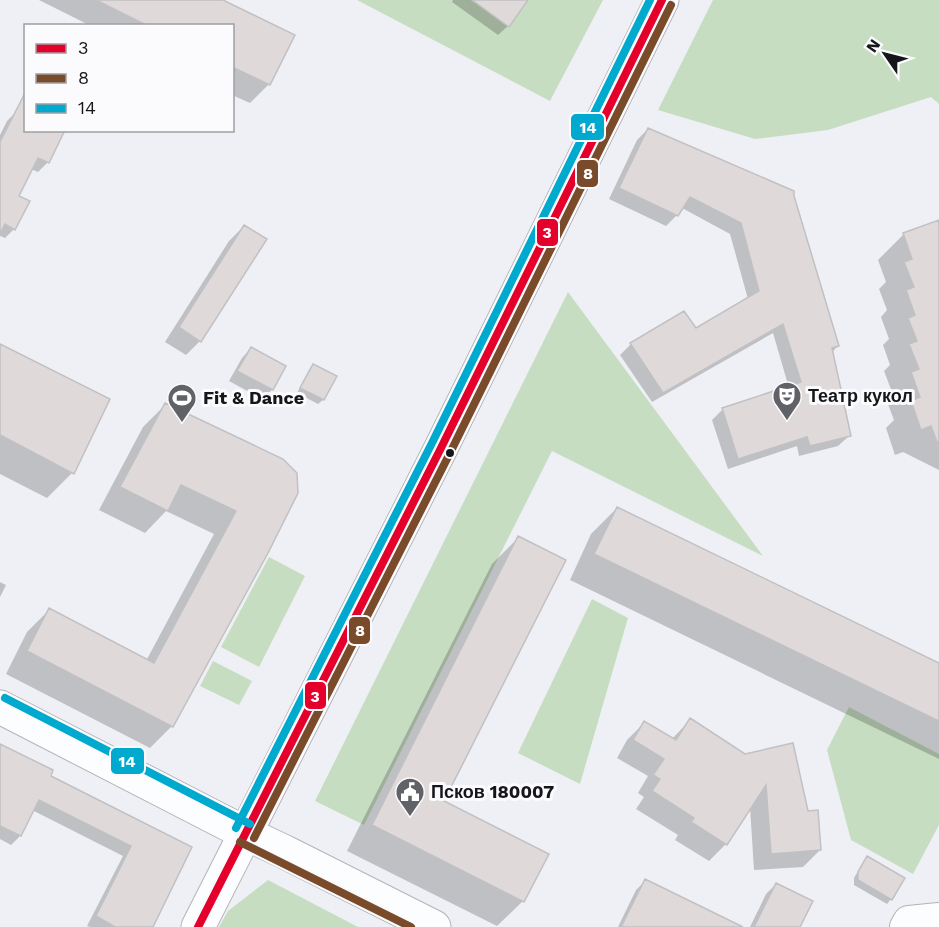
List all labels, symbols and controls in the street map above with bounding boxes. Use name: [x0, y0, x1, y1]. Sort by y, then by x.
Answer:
legend: [24, 24, 234, 132]
north arrow: [855, 24, 915, 84]
text: N: [862, 35, 884, 56]
text: 3: [78, 37, 89, 58]
text: 8: [78, 67, 89, 88]
text: 14: [78, 97, 96, 118]
line badge: 14: [570, 113, 605, 141]
text: 14: [579, 118, 597, 137]
line badge: 8: [576, 159, 599, 188]
text: 8: [583, 164, 593, 183]
line badge: 3: [536, 218, 559, 247]
text: 3: [542, 223, 552, 242]
theatre icon: Театр кукол: [771, 380, 803, 422]
sports icon: Fit & Dance: [166, 382, 198, 424]
place label: Театр кукол: [808, 385, 913, 406]
place label: Fit & Dance: [203, 387, 304, 408]
unlabelled marker: [444, 447, 456, 459]
line badge: 8: [348, 616, 371, 645]
text: 8: [355, 621, 365, 640]
line badge: 3: [304, 681, 327, 710]
text: 3: [310, 687, 320, 706]
line badge: 14: [110, 747, 145, 775]
text: 14: [118, 752, 136, 771]
public building icon: Псков 180007: [394, 776, 426, 818]
place label: Псков 180007: [431, 781, 554, 802]

